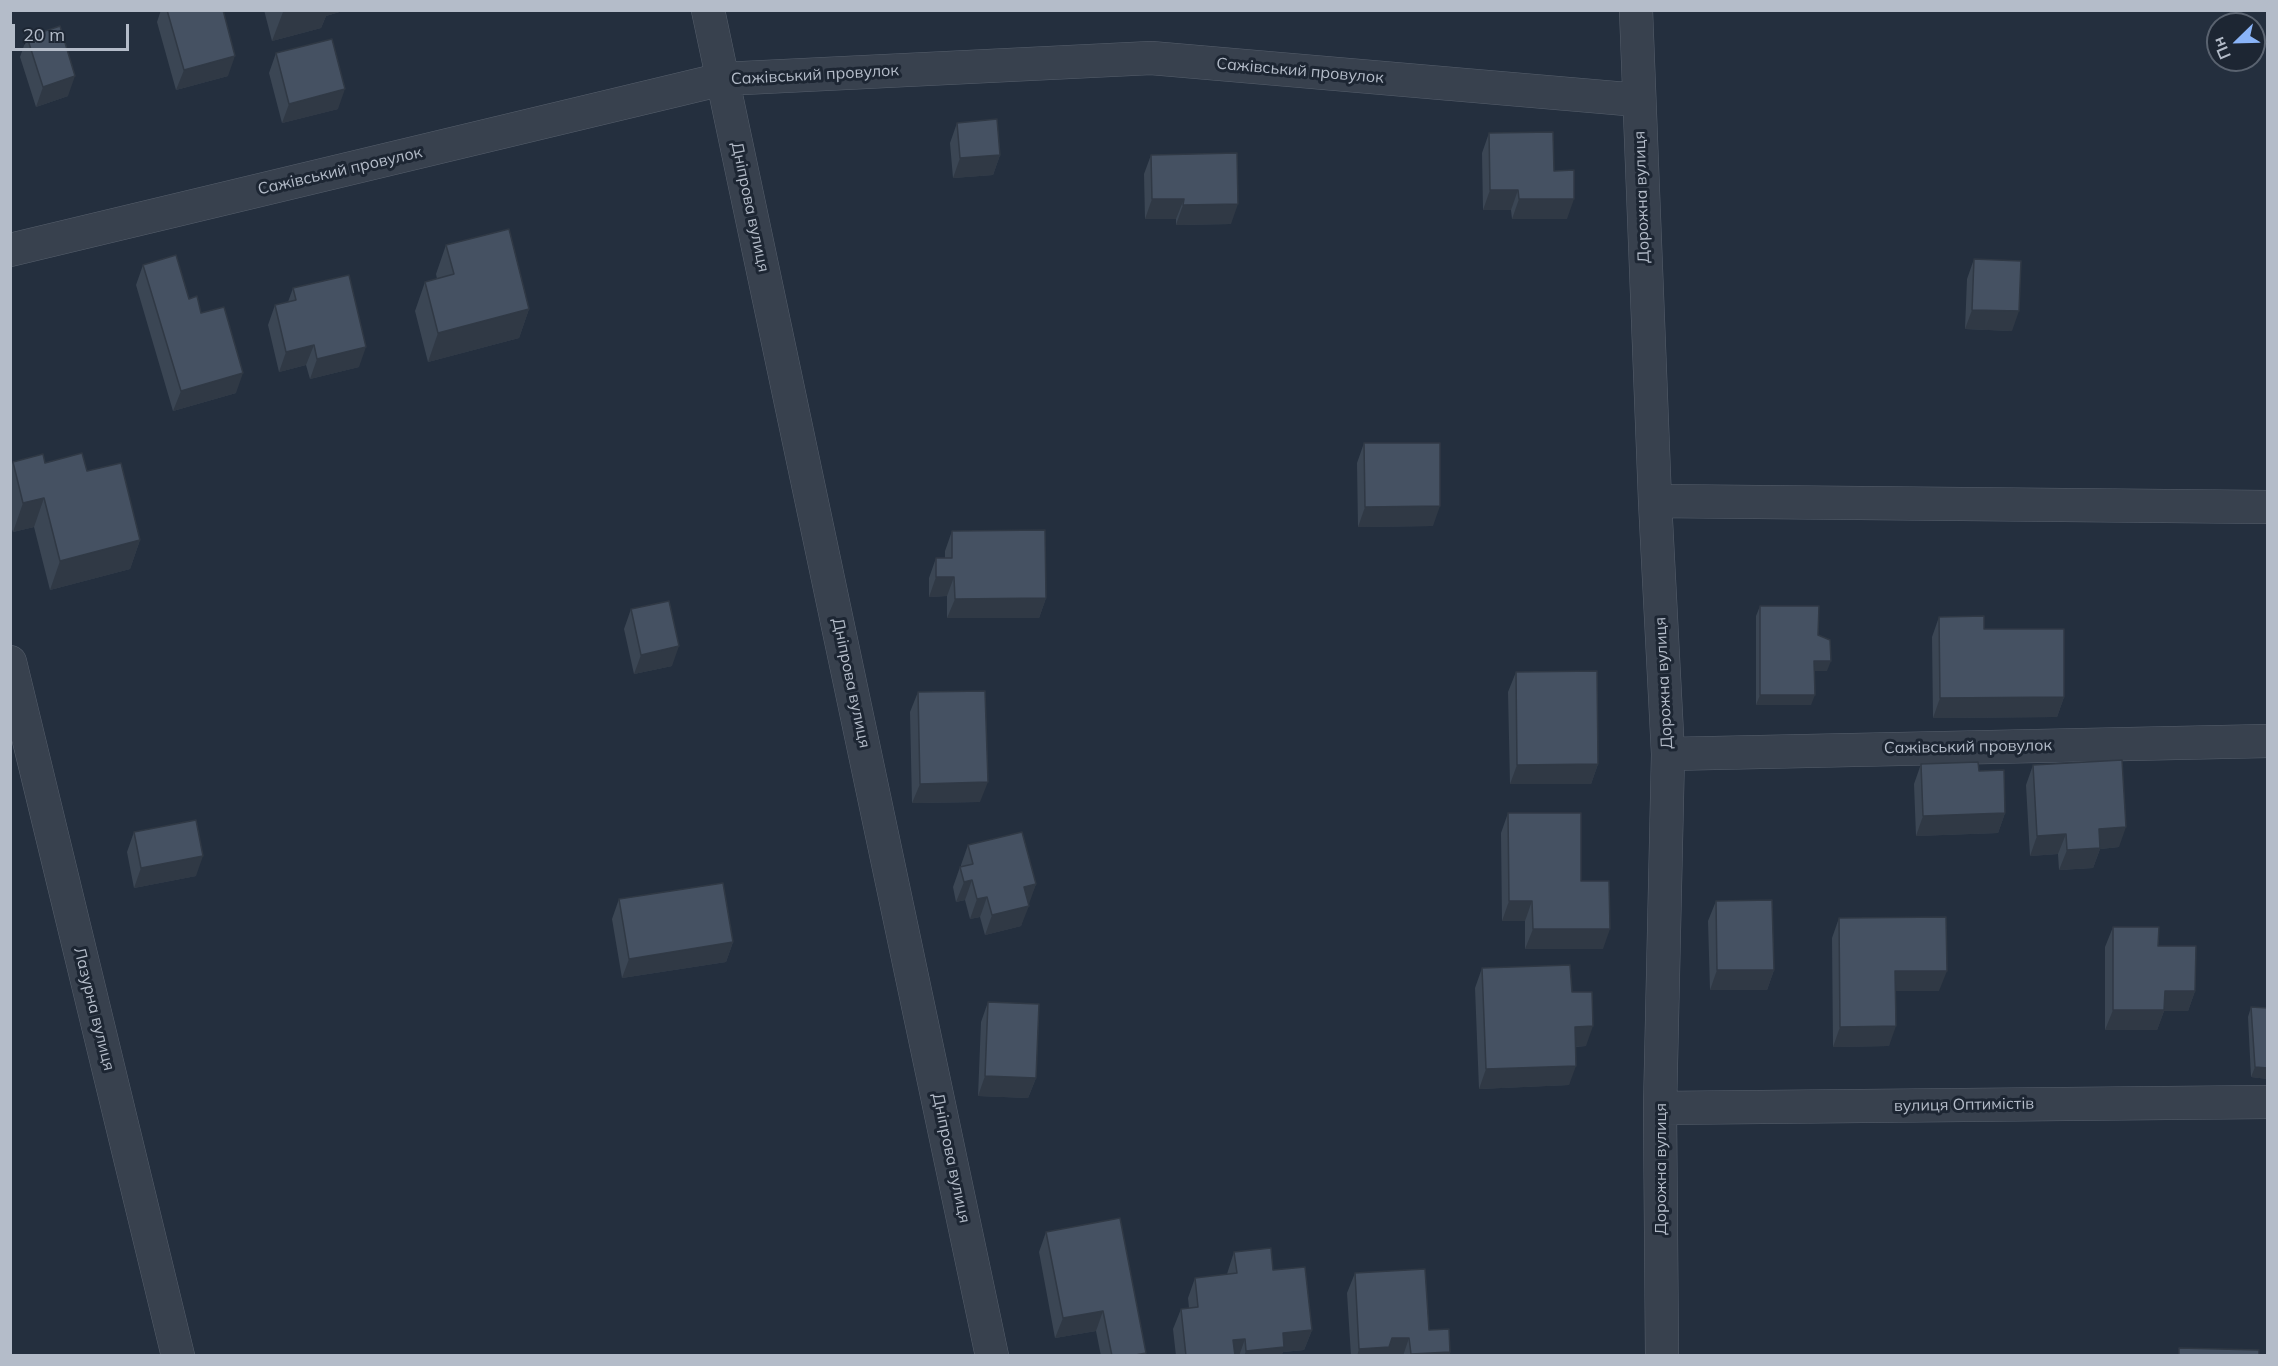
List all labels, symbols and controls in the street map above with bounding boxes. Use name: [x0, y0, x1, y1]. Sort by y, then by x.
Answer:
scale bar: [15, 12, 132, 50]
north arrow: [2206, 12, 2266, 72]
text: 20 m: [23, 23, 65, 46]
text: Пн: [2208, 34, 2235, 62]
street label: Сажівський провулок: [1215, 54, 1385, 88]
street label: Сажівський провулок: [731, 61, 899, 89]
street label: Дорожна вулиця: [1630, 131, 1654, 263]
street label: Дніпрова вулиця: [727, 140, 773, 274]
street label: Сажівський провулок: [256, 143, 424, 199]
street label: Дніпрова вулиця: [828, 616, 874, 750]
street label: Дорожна вулиця: [1651, 616, 1677, 750]
street label: Сажівський провулок: [1884, 736, 2052, 758]
street label: Лазурна вулиця: [69, 945, 119, 1073]
street label: Дніпрова вулиця: [928, 1091, 974, 1225]
street label: вулиця Оптимістів: [1894, 1094, 2034, 1116]
street label: Дорожна вулиця: [1651, 1103, 1671, 1235]

